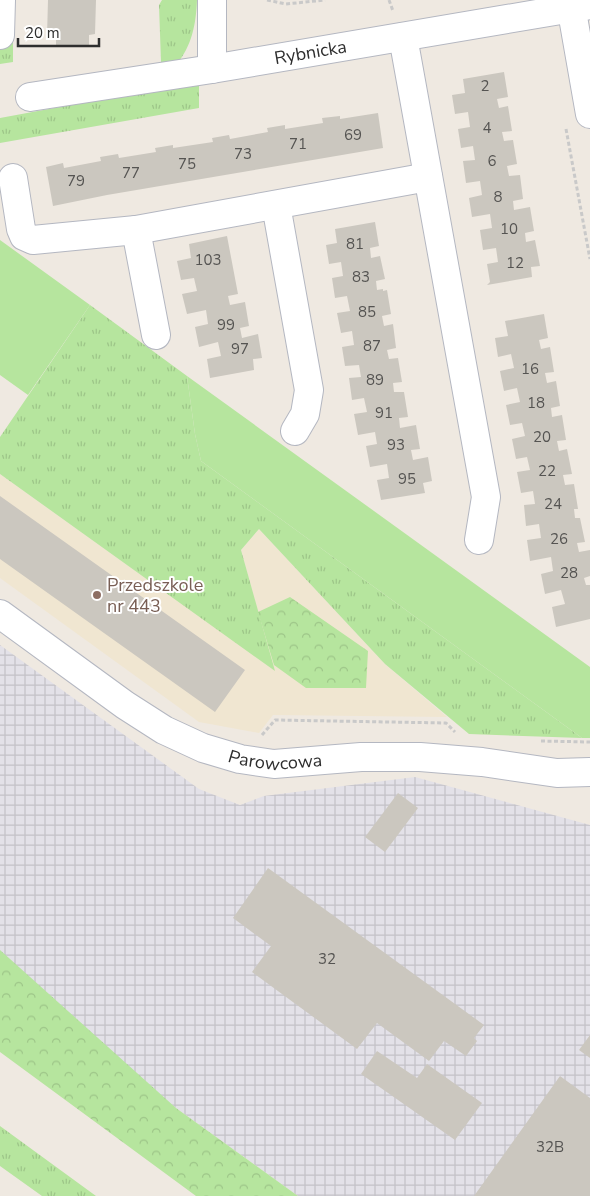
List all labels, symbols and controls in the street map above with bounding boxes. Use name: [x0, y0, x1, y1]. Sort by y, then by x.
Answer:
scale bar: [18, 15, 99, 47]
text: 20 m: [25, 23, 60, 43]
street label: Rybnicka: [272, 34, 348, 70]
house number: 2: [480, 76, 490, 96]
house number: 4: [482, 118, 492, 138]
house number: 69: [344, 125, 362, 145]
house number: 71: [289, 134, 307, 154]
house number: 73: [234, 144, 252, 164]
house number: 6: [487, 151, 497, 171]
house number: 75: [178, 154, 196, 174]
house number: 77: [122, 163, 140, 183]
house number: 79: [67, 171, 85, 191]
house number: 8: [493, 187, 503, 207]
house number: 10: [500, 219, 518, 239]
house number: 81: [346, 234, 364, 254]
house number: 103: [194, 250, 222, 270]
house number: 12: [506, 253, 524, 273]
house number: 83: [352, 267, 370, 287]
house number: 85: [358, 302, 376, 322]
house number: 99: [217, 315, 235, 335]
house number: 87: [363, 336, 381, 356]
house number: 97: [231, 339, 249, 359]
house number: 16: [521, 359, 539, 379]
house number: 89: [366, 370, 384, 390]
house number: 18: [527, 393, 545, 413]
house number: 91: [375, 403, 393, 423]
house number: 20: [533, 427, 551, 447]
house number: 93: [387, 435, 405, 455]
house number: 22: [538, 461, 556, 481]
house number: 95: [398, 469, 416, 489]
house number: 24: [544, 494, 562, 514]
house number: 26: [550, 529, 568, 549]
house number: 28: [560, 563, 578, 583]
place label: Przedszkole nr 443: [107, 573, 203, 618]
marker: Przedszkole nr 443: [91, 589, 103, 601]
street label: Parowcowa: [225, 744, 323, 777]
house number: 32: [318, 949, 336, 969]
house number: 32B: [536, 1137, 564, 1157]

